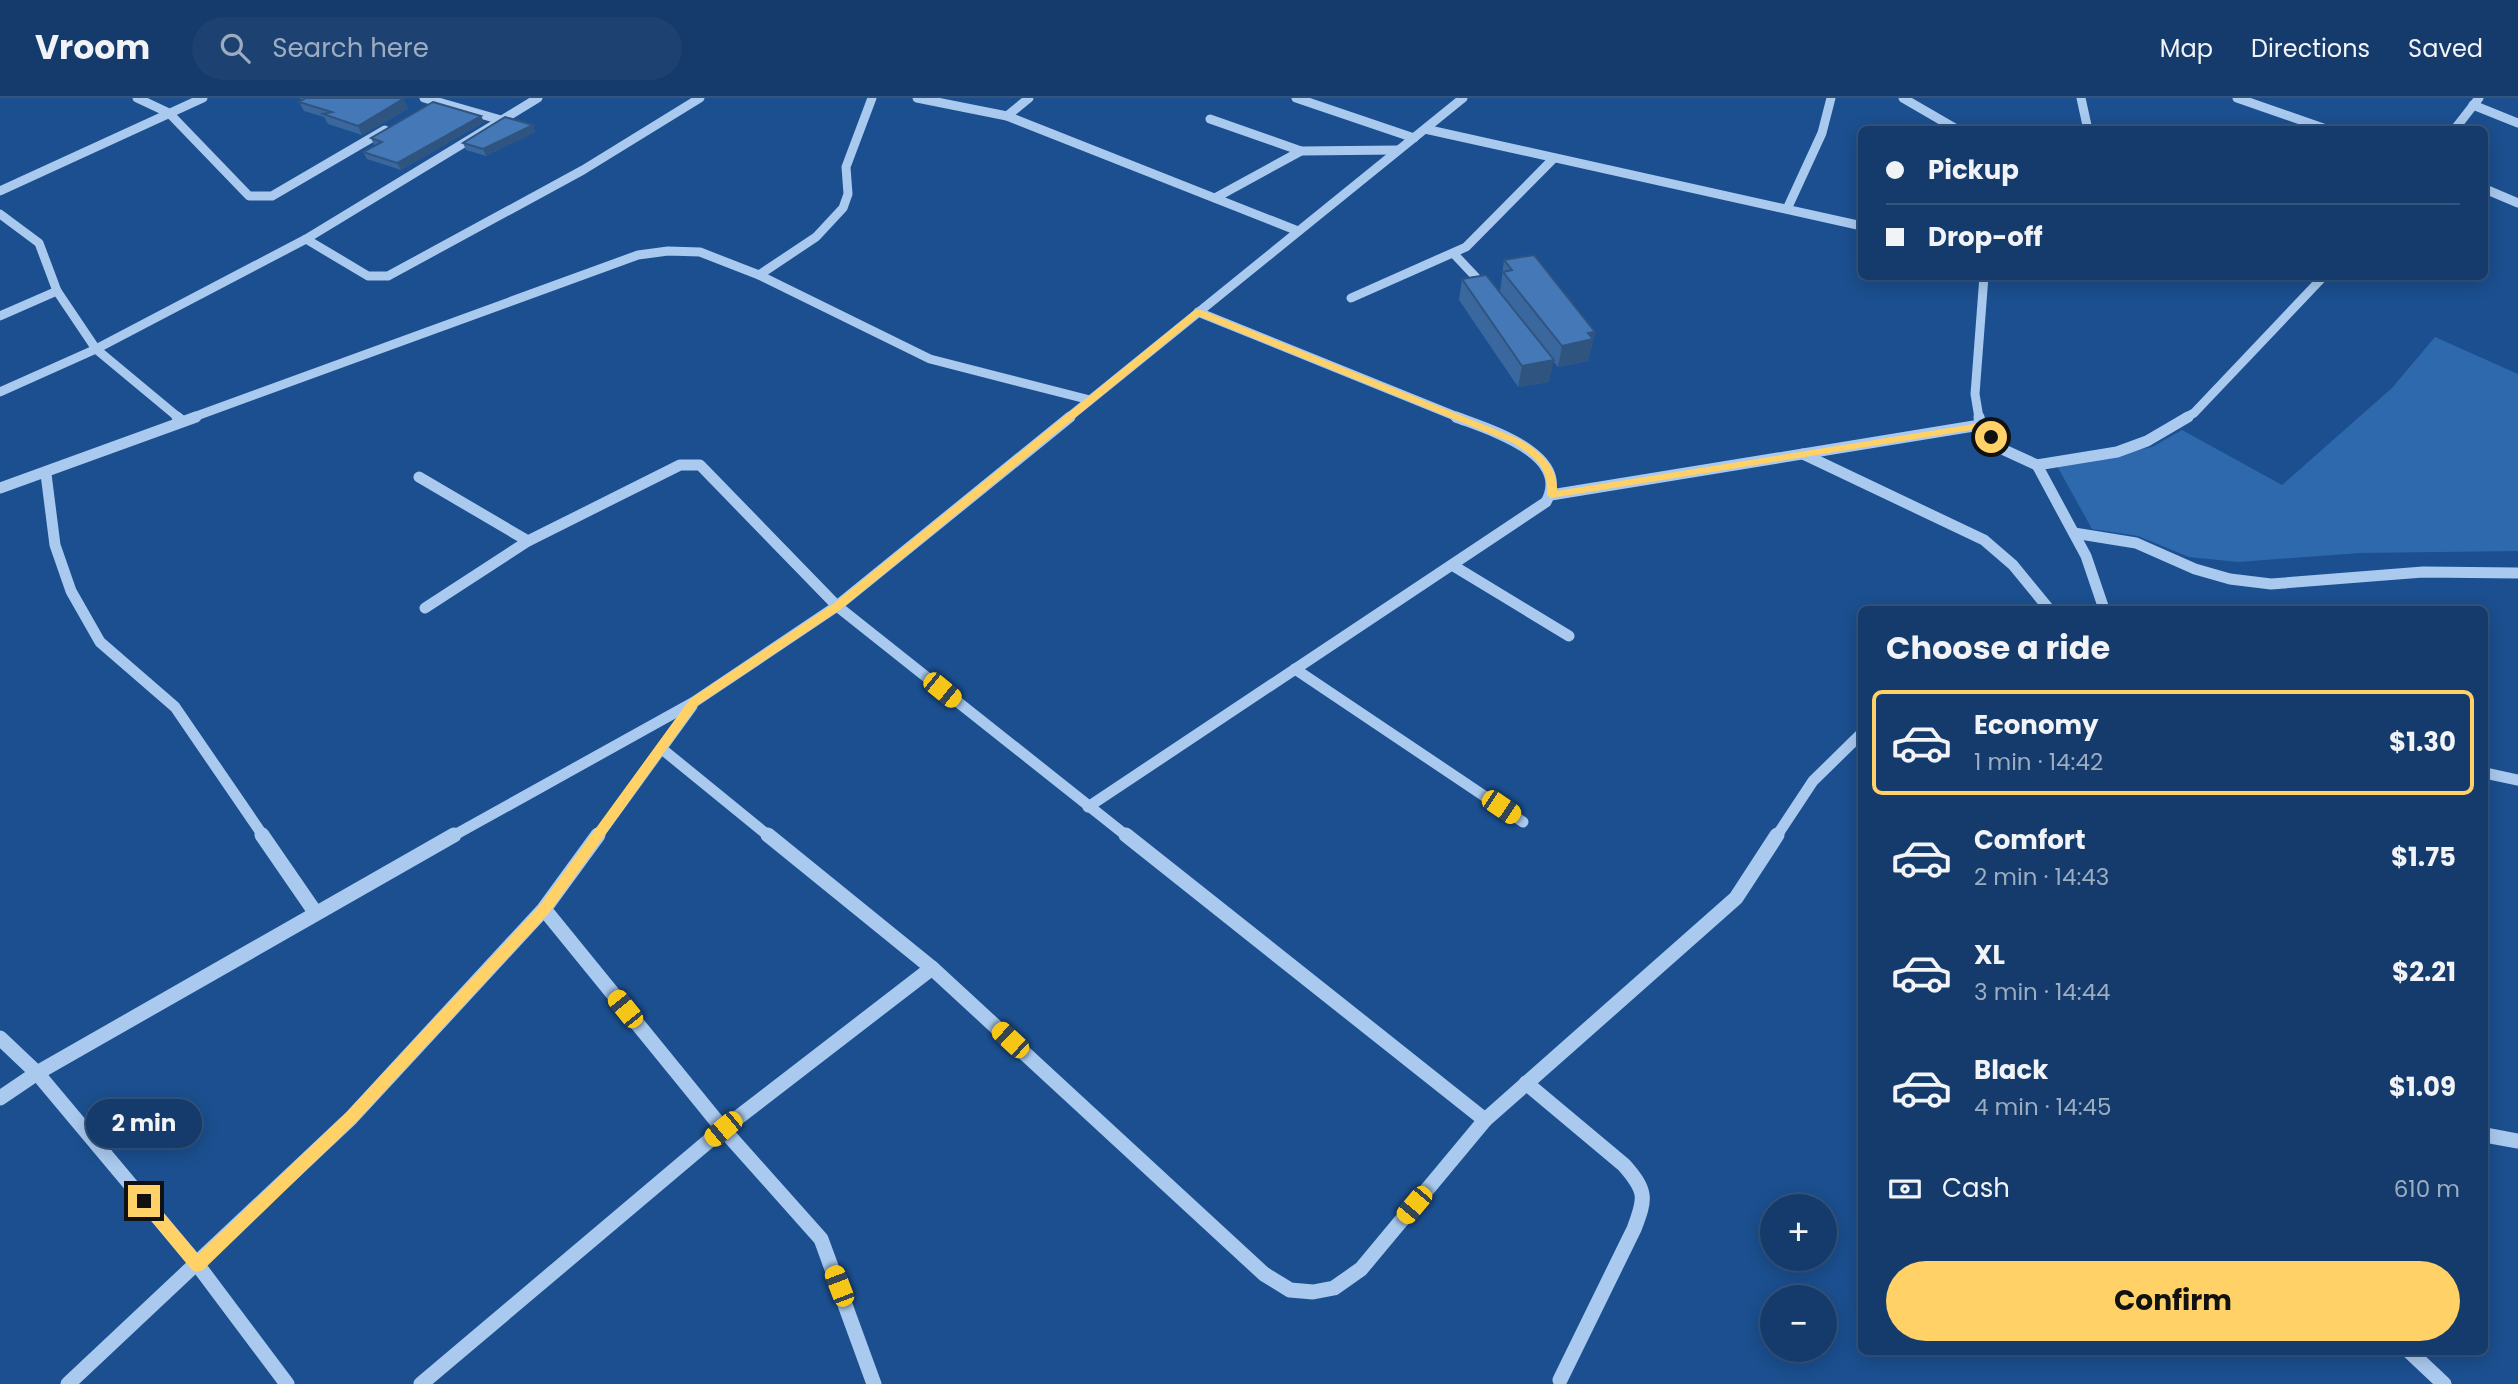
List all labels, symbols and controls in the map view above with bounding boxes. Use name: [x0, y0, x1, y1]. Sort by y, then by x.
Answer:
search box: [192, 17, 682, 80]
text: Vroom: [35, 24, 150, 71]
icon: search: [216, 29, 254, 67]
text: Search here: [272, 30, 429, 66]
text: Map: [2160, 32, 2213, 65]
text: Directions: [2251, 32, 2370, 65]
text: Saved: [2408, 32, 2483, 65]
text: Pickup: [1928, 152, 2019, 188]
text: Drop-off: [1928, 219, 2043, 255]
route start: [1975, 421, 2007, 453]
text: Choose a ride: [1886, 625, 2110, 670]
car: [920, 669, 965, 711]
text: Economy: [1974, 707, 2098, 743]
icon: car: [1890, 711, 1953, 774]
text: $1.30: [2389, 724, 2456, 760]
text: 1 min · 14:42: [1974, 746, 2103, 778]
car: [1478, 787, 1525, 827]
text: Comfort: [1974, 822, 2086, 858]
icon: car: [1890, 826, 1953, 889]
text: $1.75: [2391, 839, 2456, 875]
text: 2 min · 14:43: [1974, 861, 2109, 893]
text: XL: [1974, 937, 2005, 973]
icon: car: [1890, 941, 1953, 1004]
text: $2.21: [2392, 954, 2456, 990]
text: 3 min · 14:44: [1974, 976, 2111, 1008]
car: [604, 986, 647, 1032]
car: [988, 1018, 1033, 1062]
text: Black: [1974, 1052, 2048, 1088]
icon: car: [1890, 1056, 1953, 1119]
text: $1.09: [2389, 1069, 2456, 1105]
text: 4 min · 14:45: [1974, 1091, 2111, 1123]
callout: 2 min: [86, 1100, 202, 1148]
text: 2 min: [112, 1107, 176, 1139]
car: [701, 1107, 746, 1151]
icon: cash: [1886, 1170, 1924, 1208]
text: Cash: [1942, 1170, 2010, 1206]
text: 610 m: [2394, 1173, 2460, 1205]
car: [1393, 1182, 1436, 1228]
route end: [128, 1185, 160, 1217]
map controls: [1760, 1194, 1837, 1362]
button: +: [1760, 1194, 1837, 1271]
button: Confirm: [1886, 1261, 2460, 1341]
car: [822, 1263, 857, 1309]
button: −: [1760, 1285, 1837, 1362]

